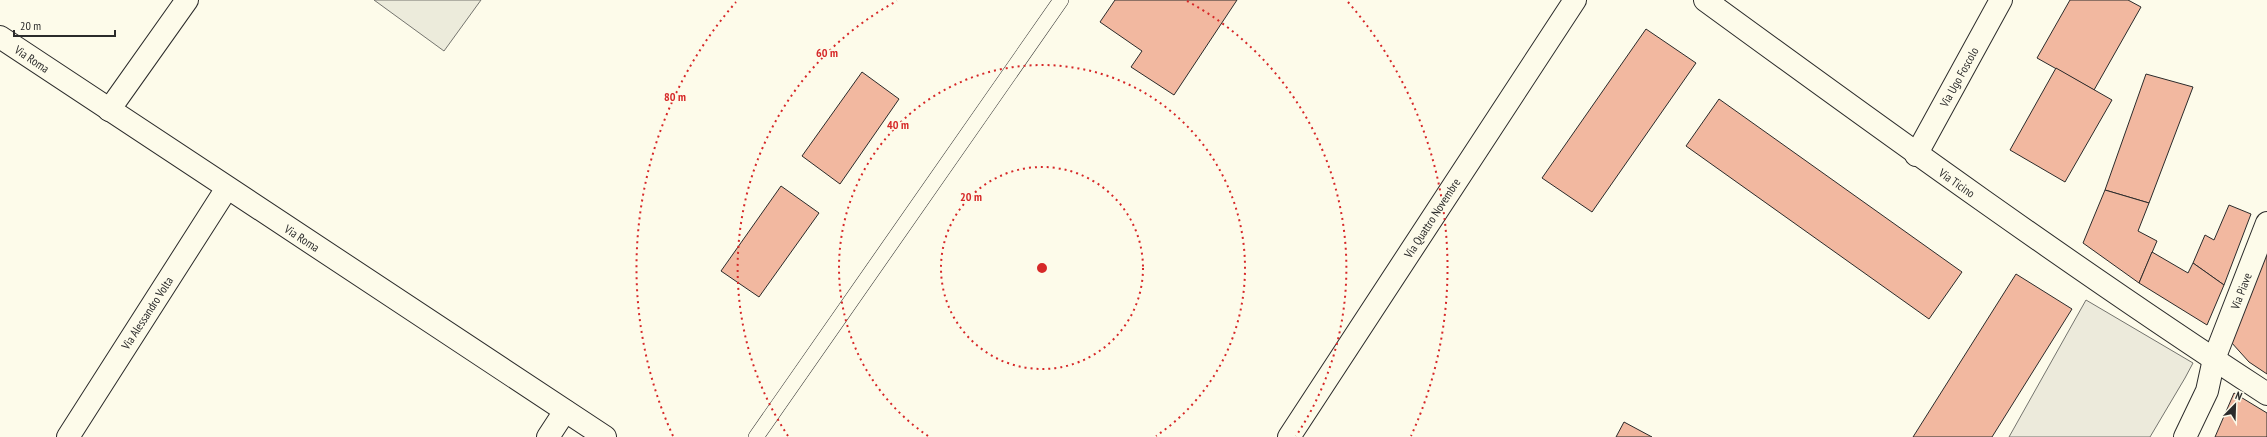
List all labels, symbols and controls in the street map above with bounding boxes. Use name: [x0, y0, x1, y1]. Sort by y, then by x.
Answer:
scale bar: [14, 12, 115, 38]
text: 20 m: [20, 18, 41, 33]
street label: Via Roma: [11, 41, 52, 76]
street label: Via Ugo Foscolo: [1936, 44, 1982, 110]
text: 60 m: [816, 45, 838, 60]
text: 80 m: [664, 89, 686, 104]
text: 40 m: [887, 117, 909, 132]
street label: Via Ticino: [1935, 165, 1978, 201]
street label: Via Quattro Novembre: [1400, 175, 1463, 262]
text: 20 m: [960, 189, 982, 204]
street label: Via Roma: [281, 221, 322, 255]
centre of rings: [1035, 261, 1049, 275]
street label: Via Piave: [2227, 271, 2255, 312]
street label: Via Alessandro Volta: [117, 274, 176, 353]
north arrow: [2215, 385, 2255, 425]
text: N: [2233, 388, 2244, 403]

